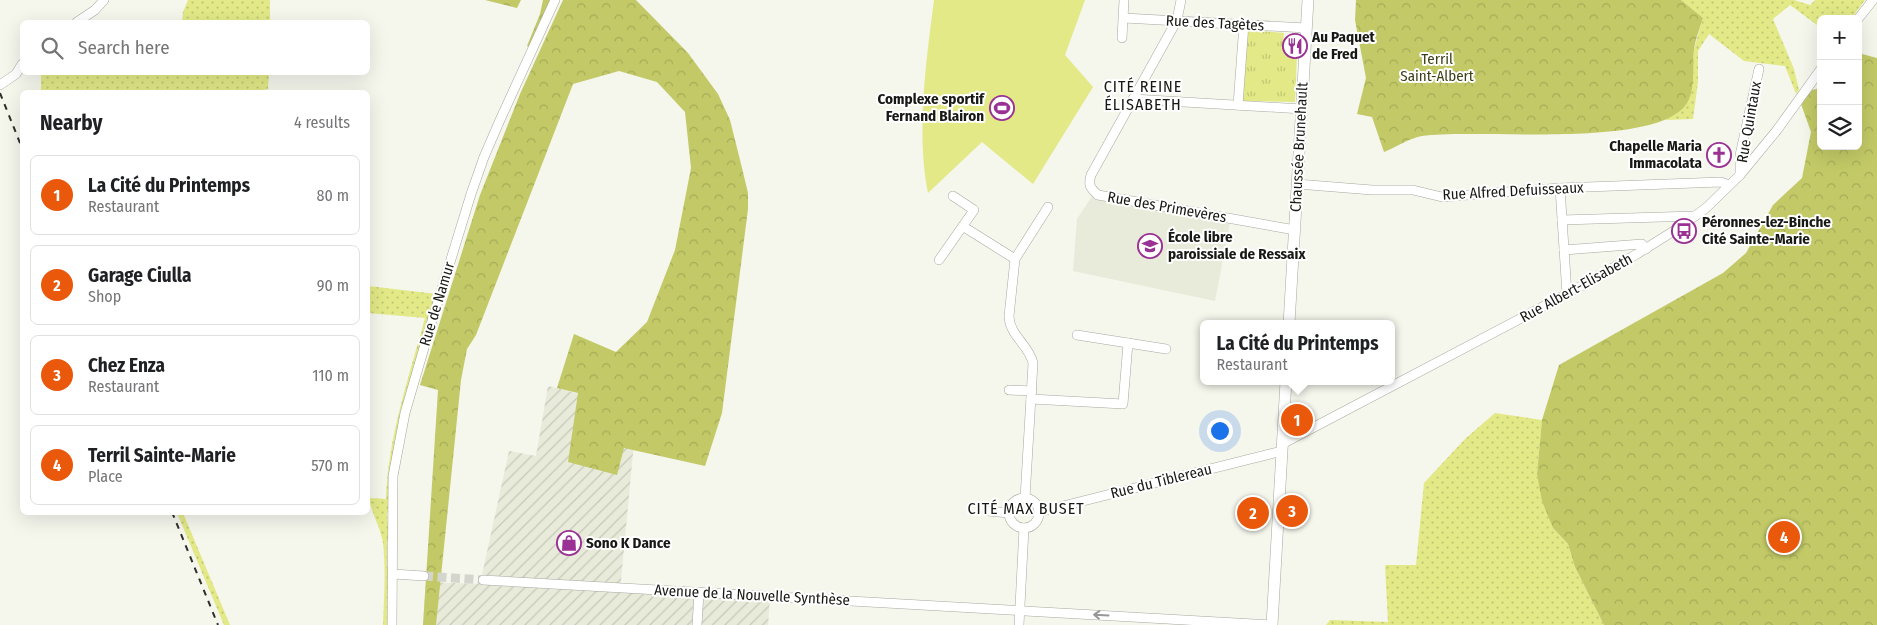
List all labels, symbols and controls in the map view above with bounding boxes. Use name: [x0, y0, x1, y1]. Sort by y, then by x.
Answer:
street label: Rue des Tagètes: [1165, 11, 1265, 35]
map controls: [1817, 15, 1862, 150]
button: +: [1817, 15, 1862, 60]
search box: [20, 20, 370, 75]
place label: Au Paquet de Fred: [1311, 28, 1376, 63]
restaurant icon: Au Paquet de Fred: [1282, 33, 1308, 59]
icon: search: [38, 34, 66, 62]
text: Search here: [78, 36, 170, 59]
park label: Terril Saint-Albert: [1400, 50, 1474, 85]
button: −: [1817, 60, 1862, 105]
district label: CITÉ REINE ÉLISABETH: [1104, 77, 1182, 114]
street label: Rue Quintaux: [1733, 79, 1765, 164]
street label: Chaussée Brunehault: [1287, 81, 1311, 212]
place label: Complexe sportif Fernand Blairon: [878, 90, 985, 125]
sports icon: Complexe sportif Fernand Blairon: [989, 95, 1015, 121]
button: layers: [1817, 105, 1862, 150]
text: Nearby: [40, 110, 102, 136]
text: 4 results: [294, 113, 350, 132]
place label: Chapelle Maria Immacolata: [1609, 137, 1703, 172]
church icon: Chapelle Maria Immacolata: [1706, 142, 1732, 168]
text: La Cité du Printemps: [88, 174, 250, 197]
street label: Rue Alfred Defuisseaux: [1442, 178, 1584, 204]
text: 1: [54, 186, 60, 205]
text: 80 m: [317, 186, 349, 205]
street label: Rue des Primevères: [1106, 188, 1228, 226]
text: Restaurant: [88, 197, 159, 216]
place label: Péronnes-lez-Binche Cité Sainte-Marie: [1702, 213, 1831, 248]
bus stop icon: Péronnes-lez-Binche Cité Sainte-Marie: [1671, 218, 1697, 244]
place label: École libre paroissiale de Ressaix: [1168, 228, 1306, 263]
school or university icon: École libre paroissiale de Ressaix: [1137, 233, 1163, 259]
street label: Rue Albert-Elisabeth: [1517, 250, 1635, 326]
street label: Rue de Namur: [416, 259, 459, 348]
text: Garage Ciulla: [88, 264, 191, 287]
text: 2: [53, 276, 61, 295]
text: 90 m: [317, 276, 349, 295]
text: Shop: [88, 287, 121, 306]
popup: [1200, 320, 1395, 385]
text: La Cité du Printemps: [1216, 332, 1379, 355]
text: Chez Enza: [88, 354, 165, 377]
text: Restaurant: [1216, 355, 1288, 374]
text: 3: [53, 366, 61, 385]
text: 110 m: [312, 366, 349, 385]
text: Restaurant: [88, 377, 159, 396]
pin: 1: [1281, 401, 1313, 439]
your location: [1207, 418, 1233, 444]
text: Terril Sainte-Marie: [88, 444, 236, 467]
text: 4: [53, 456, 61, 475]
text: 570 m: [311, 456, 349, 475]
street label: Rue du Tiblereau: [1109, 460, 1213, 502]
text: Place: [88, 467, 123, 486]
pin: 3: [1276, 492, 1308, 530]
pin: 2: [1237, 494, 1269, 532]
district label: CITÉ MAX BUSET: [967, 499, 1085, 518]
pin: 4: [1768, 518, 1800, 556]
shop icon: Sono K Dance: [556, 530, 582, 556]
place label: Sono K Dance: [586, 534, 671, 552]
street label: Avenue de la Nouvelle Synthèse: [654, 581, 850, 609]
one-way arrow: [1093, 610, 1109, 619]

